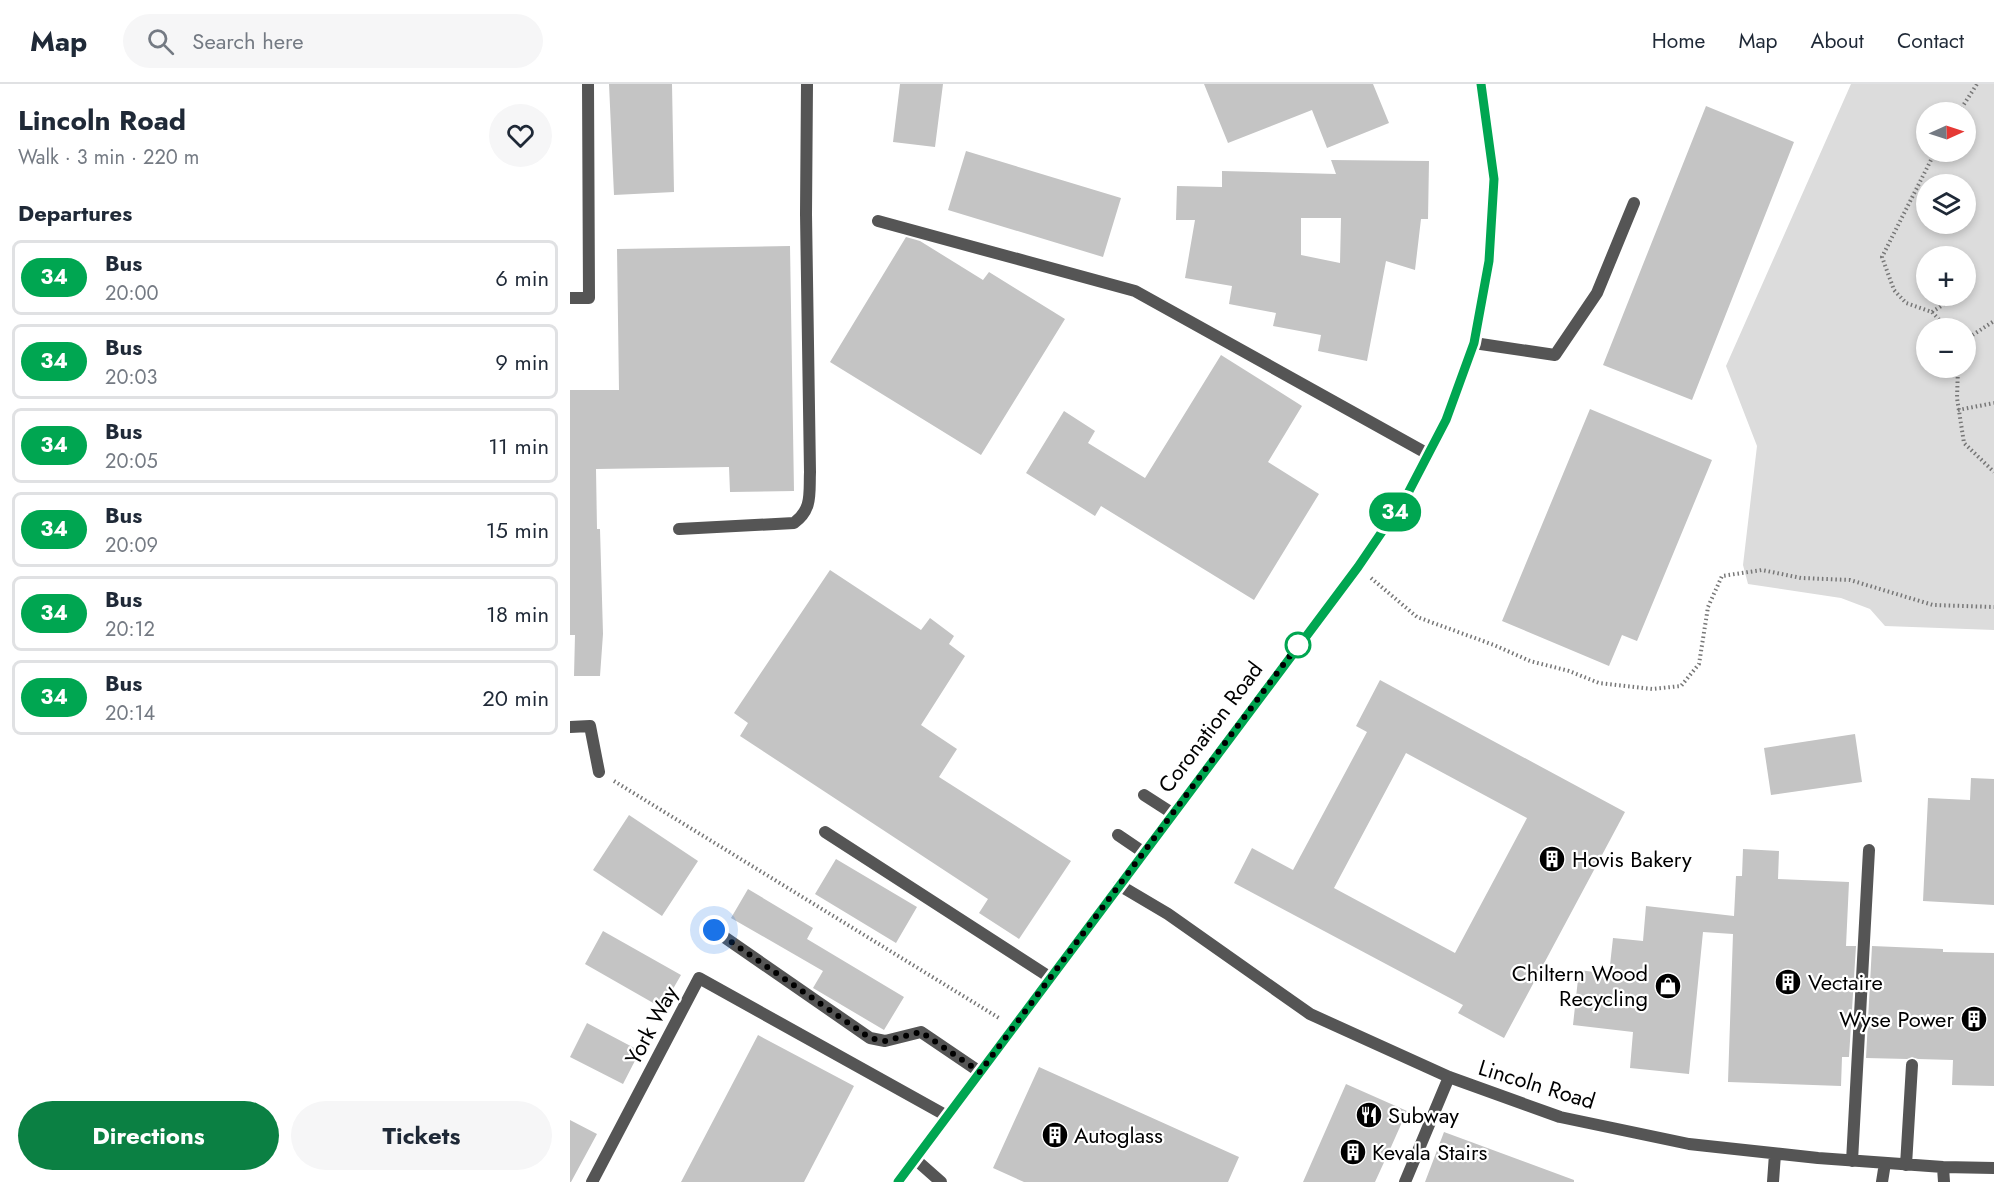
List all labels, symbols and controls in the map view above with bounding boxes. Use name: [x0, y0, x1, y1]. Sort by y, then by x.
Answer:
search box: [123, 14, 543, 68]
text: Map: [30, 21, 87, 62]
icon: search: [144, 25, 177, 58]
text: Search here: [192, 25, 304, 57]
text: Home: [1652, 26, 1705, 56]
text: Map: [1738, 26, 1778, 56]
text: About: [1811, 26, 1864, 56]
text: Contact: [1897, 26, 1964, 56]
text: Lincoln Road: [18, 100, 186, 141]
north arrow: [1916, 102, 1976, 162]
map controls: [1916, 102, 1976, 378]
button: heart: [489, 104, 552, 167]
text: Walk · 3 min · 220 m: [18, 143, 199, 172]
button: layers: [1916, 174, 1976, 234]
text: Departures: [18, 197, 132, 229]
button: +: [1916, 246, 1976, 306]
text: Bus: [105, 247, 142, 279]
text: 34: [40, 262, 68, 292]
text: 6 min: [495, 262, 549, 294]
text: 20:00: [105, 279, 158, 308]
button: −: [1916, 318, 1976, 378]
text: Bus: [105, 331, 142, 363]
text: 34: [40, 346, 68, 376]
text: 9 min: [495, 346, 549, 378]
text: 20:03: [105, 363, 157, 392]
text: Bus: [105, 415, 142, 447]
text: 34: [40, 430, 68, 460]
text: 11 min: [488, 430, 549, 462]
text: 20:05: [105, 447, 158, 476]
line badge: 34: [1368, 492, 1422, 532]
text: 34: [1381, 497, 1409, 527]
text: Bus: [105, 499, 142, 531]
text: 34: [40, 514, 68, 544]
text: 15 min: [486, 514, 549, 546]
text: 20:09: [105, 531, 158, 560]
text: Bus: [105, 583, 142, 615]
text: 34: [40, 598, 68, 628]
text: 18 min: [486, 598, 549, 630]
text: 20:12: [105, 615, 155, 644]
unlabelled marker: [1285, 632, 1311, 658]
street label: Coronation Road: [1150, 655, 1270, 799]
text: Bus: [105, 667, 142, 699]
text: 34: [40, 682, 68, 712]
text: 20 min: [482, 682, 549, 714]
text: 20:14: [105, 699, 155, 728]
place label: Hovis Bakery: [1572, 843, 1692, 875]
building icon: Hovis Bakery: [1537, 844, 1567, 874]
your location: [699, 915, 729, 945]
place label: Chiltern Wood Recycling: [1512, 957, 1648, 1014]
place label: Vectaire: [1808, 966, 1883, 998]
building icon: Vectaire: [1773, 967, 1803, 997]
shop icon: Chiltern Wood Recycling: [1653, 971, 1683, 1001]
street label: York Way: [617, 979, 685, 1070]
place label: Wyse Power: [1839, 1003, 1954, 1035]
building icon: Wyse Power: [1959, 1004, 1989, 1034]
street label: Lincoln Road: [1475, 1051, 1599, 1117]
place label: Subway: [1388, 1099, 1459, 1131]
restaurant icon: Subway: [1354, 1100, 1384, 1130]
button: Directions: [18, 1101, 279, 1170]
button: Tickets: [291, 1101, 552, 1170]
place label: Autoglass: [1074, 1119, 1163, 1151]
building icon: Autoglass: [1040, 1120, 1070, 1150]
place label: Kevala Stairs: [1372, 1136, 1487, 1168]
building icon: Kevala Stairs: [1338, 1137, 1368, 1167]

